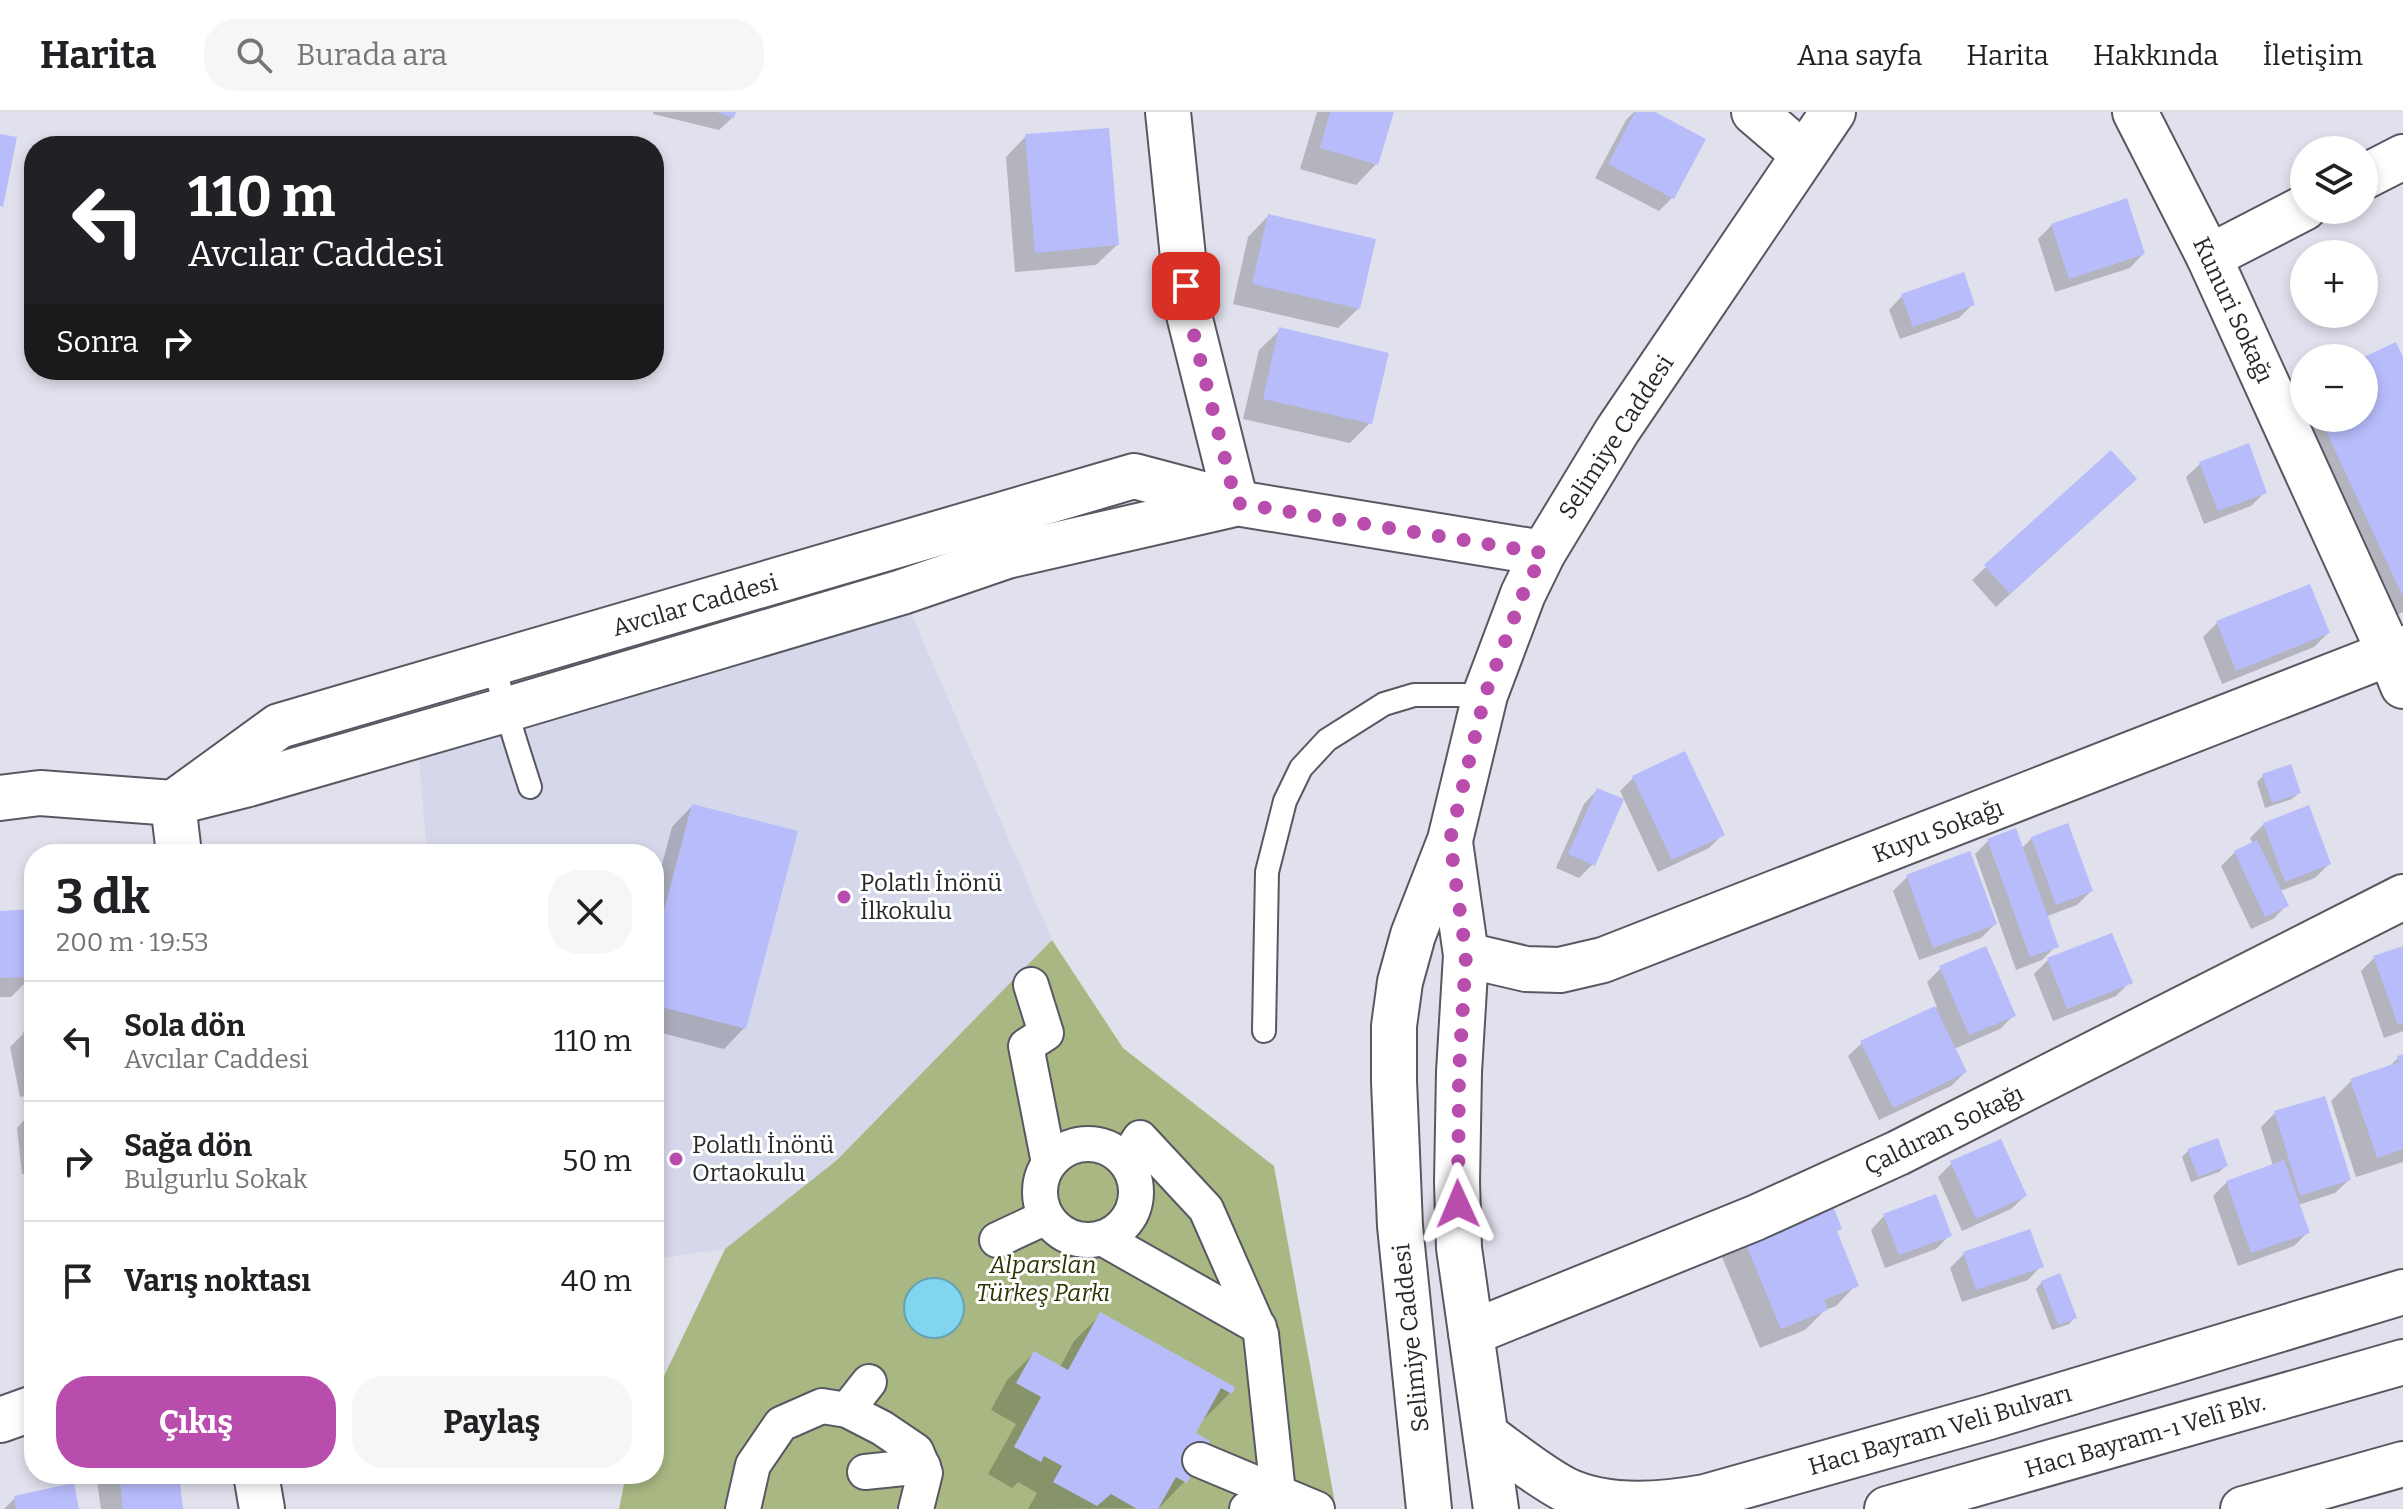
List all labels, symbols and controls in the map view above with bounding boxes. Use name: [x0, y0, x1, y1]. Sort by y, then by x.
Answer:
search box: [204, 19, 764, 91]
text: Harita: [40, 32, 156, 78]
icon: search: [232, 33, 276, 77]
text: Burada ara: [296, 37, 447, 73]
text: Ana sayfa: [1797, 39, 1922, 72]
text: Harita: [1966, 39, 2049, 72]
text: Hakkında: [2093, 39, 2219, 72]
text: İletişim: [2263, 39, 2363, 72]
map controls: [2290, 136, 2378, 432]
button: layers: [2290, 136, 2378, 224]
text: 110 m: [188, 164, 335, 231]
icon: left: [56, 168, 160, 272]
text: Avcılar Caddesi: [188, 232, 444, 276]
street label: Kunuri Sokağı: [2187, 233, 2279, 387]
button: +: [2290, 240, 2378, 328]
pin: [1152, 252, 1220, 320]
icon: arrive: [1164, 264, 1208, 308]
icon: right: [155, 320, 199, 364]
text: Sonra: [56, 324, 139, 360]
button: −: [2290, 344, 2378, 432]
street label: Selimiye Caddesi: [1553, 350, 1679, 524]
street label: Avcılar Caddesi: [609, 568, 781, 642]
street label: Kuyu Sokağı: [1869, 793, 2007, 869]
text: 3 dk: [56, 868, 150, 926]
place label: Polatlı İnönü İlkokulu: [860, 869, 1002, 925]
button: close: [548, 870, 632, 954]
marker: Polatlı İnönü İlkokulu: [835, 888, 853, 906]
text: 200 m · 19:53: [56, 927, 209, 958]
text: Sola dön: [124, 1008, 245, 1044]
icon: left: [56, 1019, 100, 1063]
text: 110 m: [554, 1023, 632, 1059]
text: Avcılar Caddesi: [124, 1044, 309, 1075]
street label: Çaldıran Sokağı: [1860, 1079, 2028, 1181]
text: Sağa dön: [124, 1128, 252, 1164]
place label: Polatlı İnönü Ortaokulu: [692, 1131, 834, 1187]
icon: right: [56, 1139, 100, 1183]
text: 50 m: [562, 1143, 632, 1179]
marker: Polatlı İnönü Ortaokulu: [667, 1150, 685, 1168]
position arrow: [1416, 1162, 1500, 1246]
text: Bulgurlu Sokak: [124, 1164, 308, 1195]
street label: Selimiye Caddesi: [1387, 1242, 1435, 1434]
park label: Alparslan Türkeş Parkı: [976, 1251, 1110, 1307]
icon: arrive: [56, 1259, 100, 1303]
text: Varış noktası: [124, 1263, 311, 1299]
text: 40 m: [561, 1263, 632, 1299]
button: Çıkış: [56, 1376, 336, 1468]
button: Paylaş: [352, 1376, 632, 1468]
street label: Hacı Bayram Veli Bulvarı: [1805, 1379, 2075, 1481]
street label: Hacı Bayram-ı Velî Blv.: [2021, 1388, 2269, 1484]

